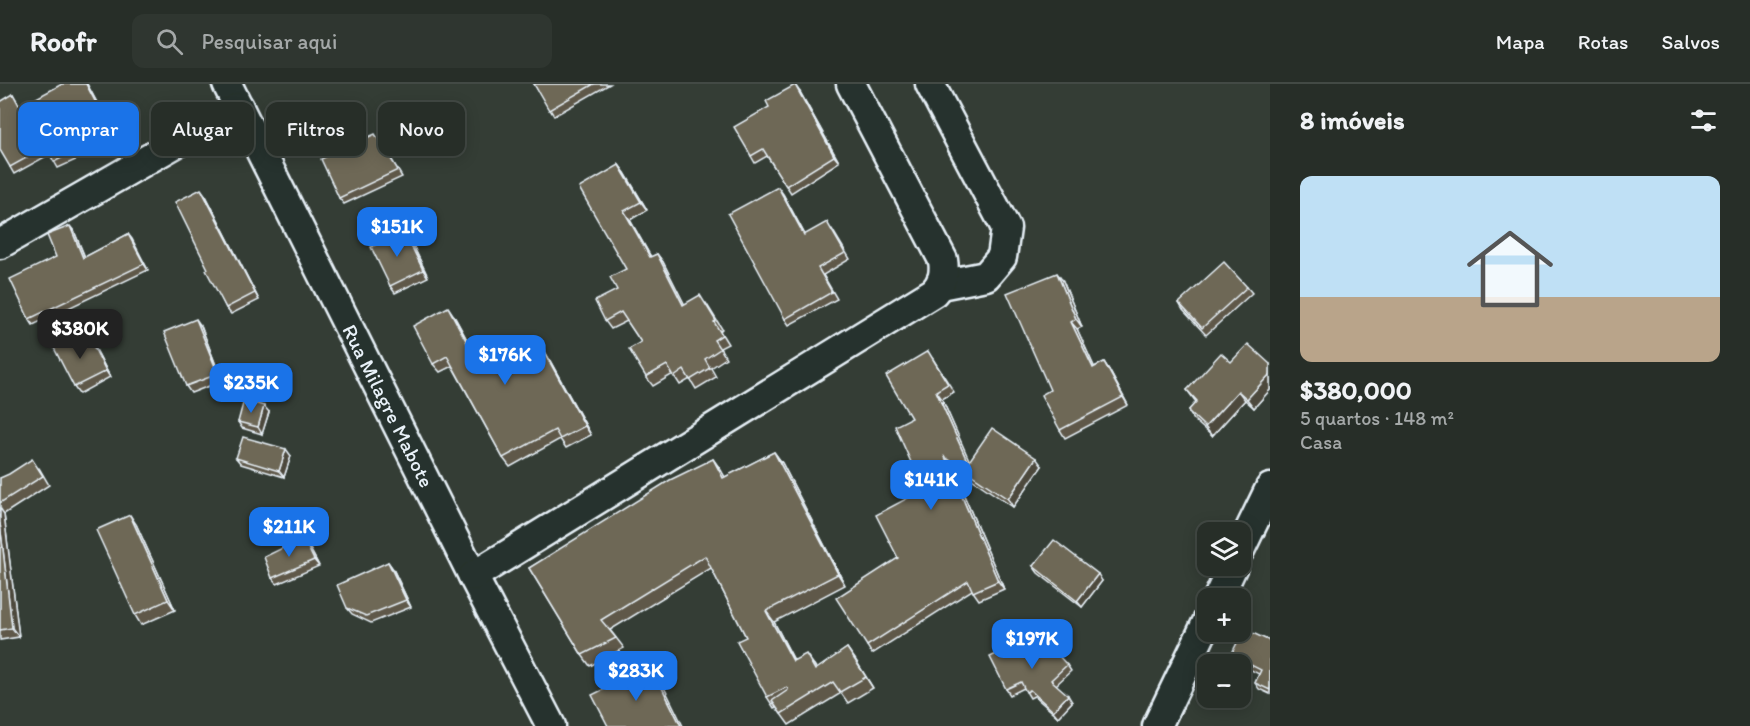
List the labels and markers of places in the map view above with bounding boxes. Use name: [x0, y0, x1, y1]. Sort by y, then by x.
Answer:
pin: $151K: [355, 207, 439, 258]
pin: $380K: [38, 309, 122, 360]
pin: $176K: [463, 335, 547, 386]
pin: $235K: [209, 363, 293, 414]
pin: $141K: [889, 460, 973, 511]
pin: $211K: [247, 507, 331, 558]
pin: $197K: [990, 619, 1074, 670]
pin: $283K: [594, 651, 678, 702]

